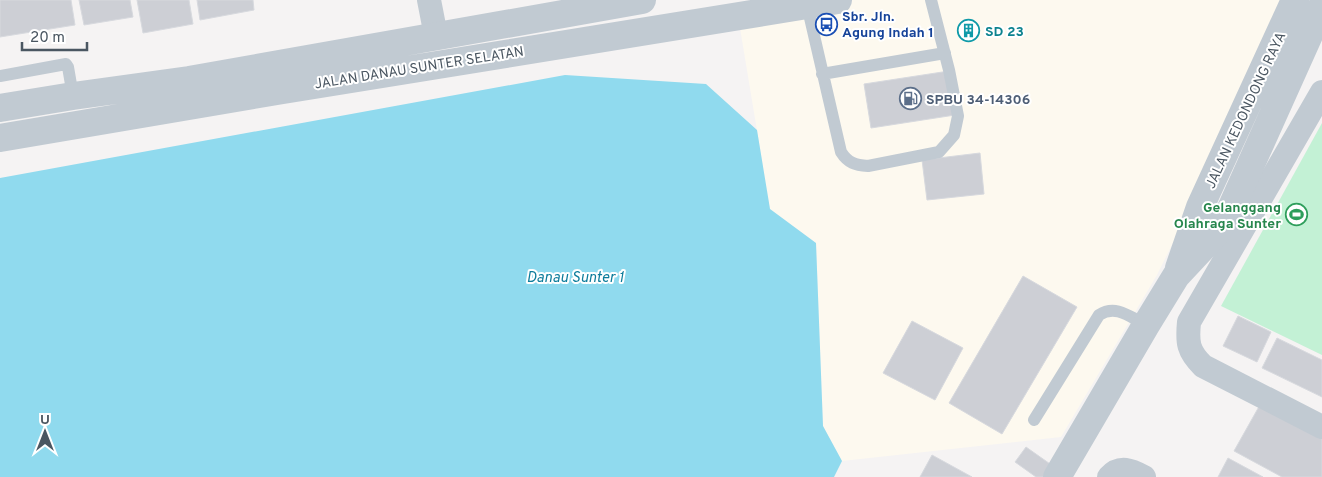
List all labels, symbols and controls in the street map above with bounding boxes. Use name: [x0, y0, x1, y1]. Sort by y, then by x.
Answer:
place label: Sbr. Jln. Agung Indah 1: [842, 9, 934, 42]
bus stop icon: Sbr. Jln. Agung Indah 1: [814, 12, 838, 36]
building icon: SD 23: [957, 19, 981, 43]
scale bar: [22, 20, 88, 52]
place label: SD 23: [985, 24, 1024, 41]
text: 20 m: [30, 29, 65, 48]
street label: JALAN KEDONDONG RAYA: [1203, 30, 1290, 192]
street label: JALAN DANAU SUNTER SELATAN: [313, 44, 525, 93]
fuel station icon: SPBU 34-14306: [898, 87, 922, 111]
place label: SPBU 34-14306: [926, 92, 1030, 109]
place label: Gelanggang Olahraga Sunter: [1174, 200, 1281, 233]
sports icon: Gelanggang Olahraga Sunter: [1285, 203, 1309, 227]
water label: Danau Sunter 1: [527, 269, 624, 288]
north arrow: [20, 407, 70, 457]
text: U: [40, 412, 50, 429]

